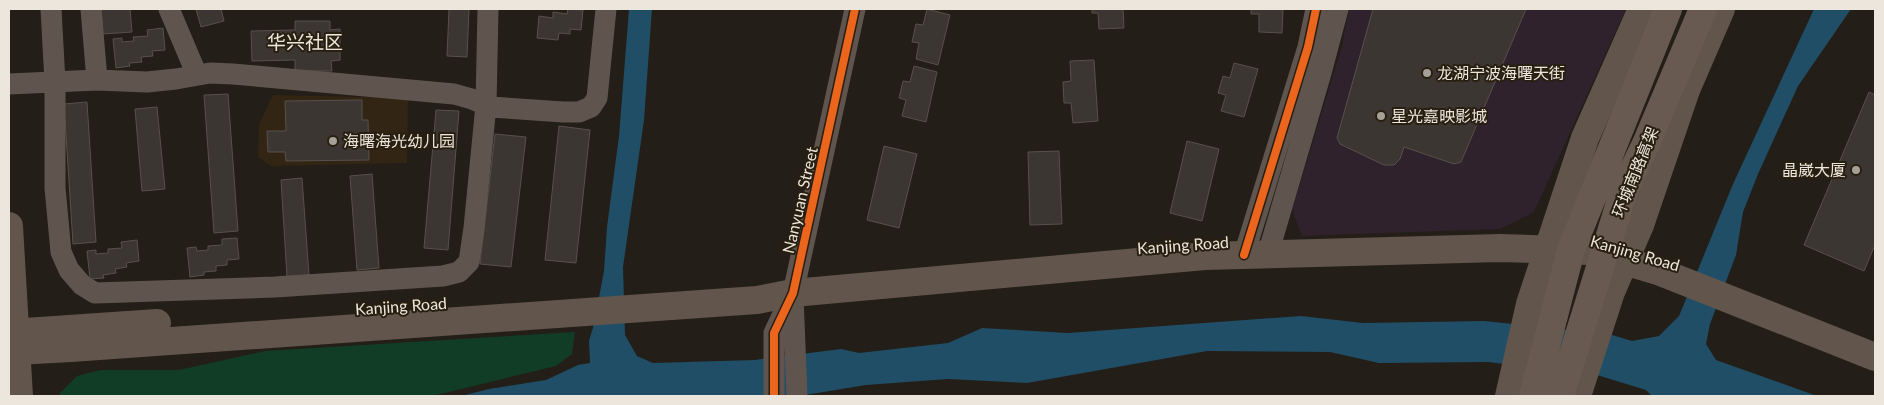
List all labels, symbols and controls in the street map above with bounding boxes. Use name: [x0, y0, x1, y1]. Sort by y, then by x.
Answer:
district label: 华兴社区: [267, 30, 343, 53]
place label: 龙湖宁波海曙天街: [1437, 63, 1565, 82]
marker: 龙湖宁波海曙天街: [1421, 67, 1433, 79]
place label: 星光嘉映影城: [1391, 106, 1487, 125]
marker: 星光嘉映影城: [1375, 110, 1387, 122]
street label: 环城南路高架: [1608, 124, 1661, 220]
place label: 海曙海光幼儿园: [343, 131, 455, 150]
marker: 海曙海光幼儿园: [327, 135, 339, 147]
street label: Nanyuan Street: [778, 144, 821, 255]
place label: 晶崴大厦: [1782, 160, 1846, 179]
marker: 晶崴大厦: [1850, 164, 1862, 176]
street label: Kanjing Road: [1588, 231, 1682, 274]
street label: Kanjing Road: [1136, 232, 1229, 257]
street label: Kanjing Road: [354, 293, 447, 318]

